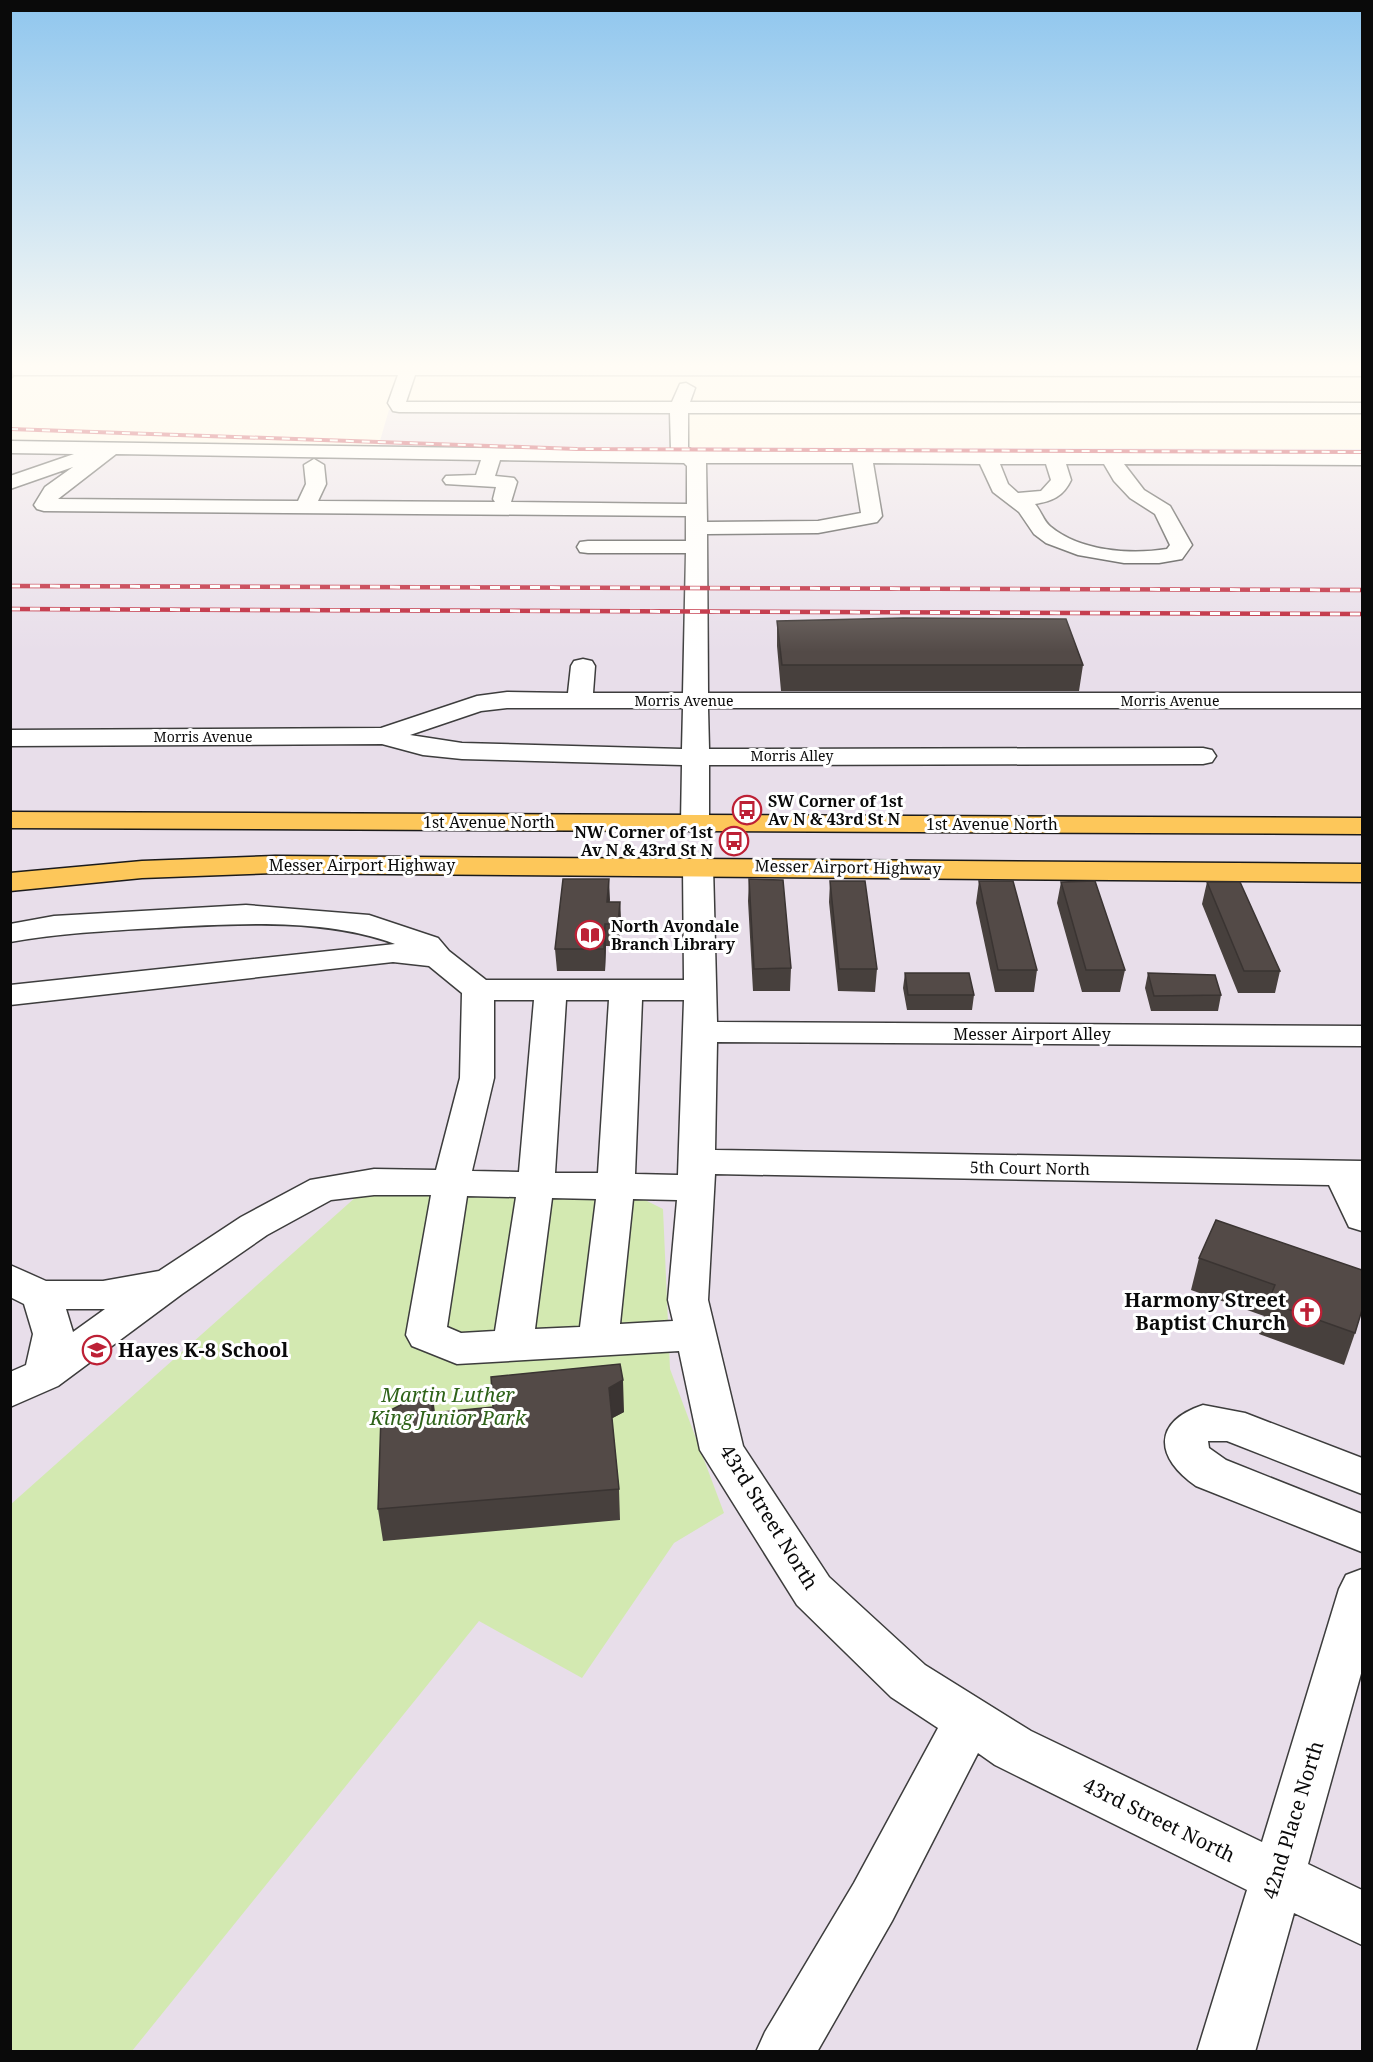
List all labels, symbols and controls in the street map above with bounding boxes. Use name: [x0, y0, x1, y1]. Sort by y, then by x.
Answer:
street label: Morris Avenue: [635, 691, 733, 710]
street label: Morris Avenue: [1121, 691, 1219, 710]
street label: Morris Avenue: [154, 727, 252, 746]
street label: Morris Alley: [751, 746, 833, 765]
place label: SW Corner of 1st Av N & 43rd St N: [768, 790, 904, 830]
bus stop icon: SW Corner of 1st Av N & 43rd St N: [731, 794, 763, 826]
street label: 1st Avenue North: [423, 811, 555, 833]
street label: 1st Avenue North: [926, 813, 1058, 835]
place label: NW Corner of 1st Av N & 43rd St N: [574, 821, 714, 861]
bus stop icon: NW Corner of 1st Av N & 43rd St N: [718, 825, 750, 857]
street label: Messer Airport Highway: [269, 854, 456, 876]
street label: Messer Airport Highway: [754, 854, 942, 880]
place label: North Avondale Branch Library: [611, 915, 739, 955]
library icon: North Avondale Branch Library: [574, 919, 606, 951]
street label: Messer Airport Alley: [953, 1023, 1112, 1045]
street label: 5th Court North: [970, 1156, 1090, 1180]
place label: Harmony Street Baptist Church: [1124, 1286, 1286, 1336]
church icon: Harmony Street Baptist Church: [1291, 1296, 1323, 1328]
school or university icon: Hayes K-8 School: [81, 1334, 113, 1366]
place label: Hayes K-8 School: [118, 1336, 288, 1363]
park label: Martin Luther King Junior Park: [369, 1381, 527, 1431]
street label: 43rd Street North: [714, 1439, 825, 1595]
street label: 42nd Place North: [1256, 1737, 1329, 1902]
street label: 43rd Street North: [1079, 1771, 1240, 1868]

